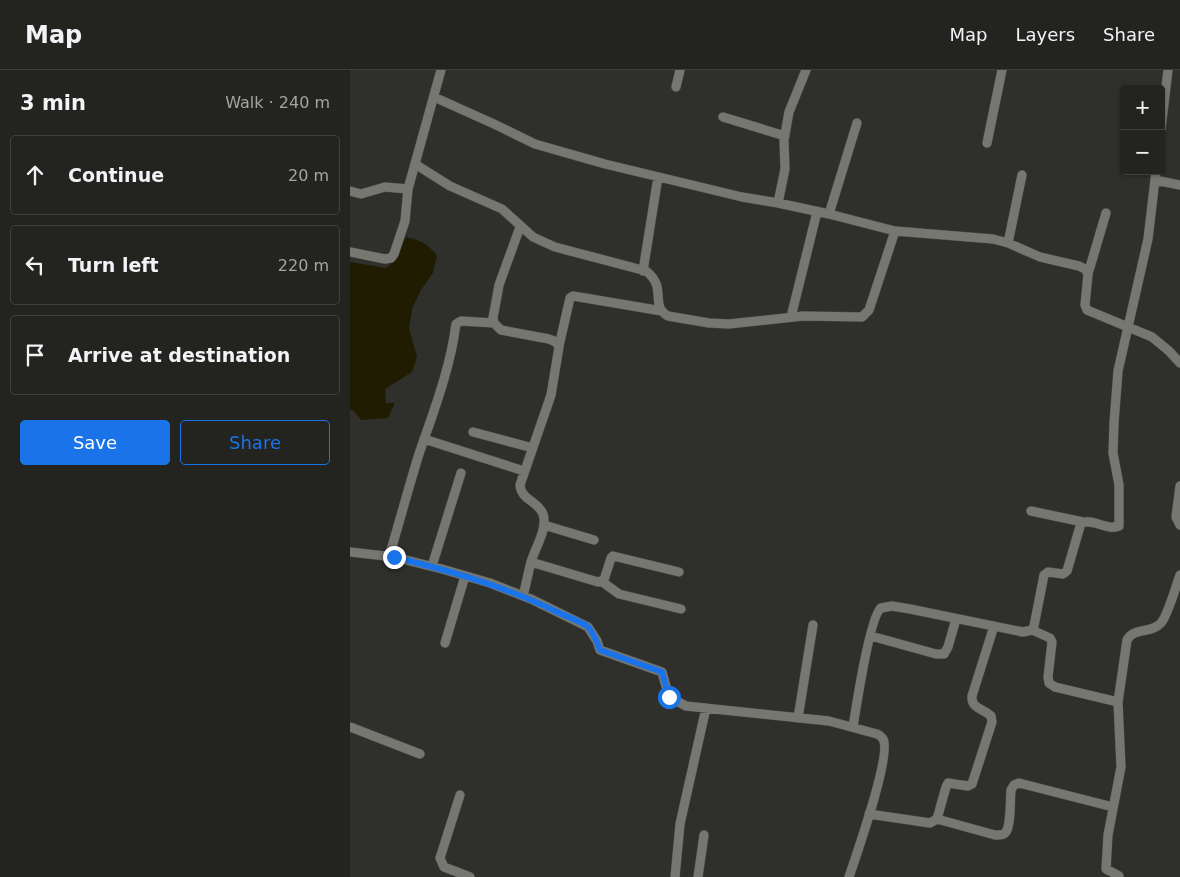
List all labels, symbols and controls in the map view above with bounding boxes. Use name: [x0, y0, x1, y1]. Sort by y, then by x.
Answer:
text: Map: [25, 21, 82, 49]
text: Map: [949, 24, 987, 45]
text: Layers: [1015, 24, 1075, 45]
text: Share: [1103, 24, 1155, 45]
map controls: [1120, 85, 1165, 175]
button: +: [1120, 85, 1165, 130]
text: 3 min: [20, 91, 86, 115]
text: Walk · 240 m: [225, 93, 330, 112]
button: −: [1120, 130, 1165, 175]
icon: ahead: [21, 161, 49, 189]
text: Continue: [68, 164, 164, 186]
text: 20 m: [288, 166, 329, 185]
icon: left: [21, 251, 49, 279]
text: Turn left: [68, 254, 159, 276]
text: 220 m: [278, 256, 329, 275]
icon: arrive: [21, 341, 49, 369]
text: Arrive at destination: [68, 344, 290, 366]
button: Save: [20, 420, 170, 465]
button: Share: [180, 420, 330, 465]
route end: [383, 546, 406, 569]
route start: [658, 686, 681, 709]

